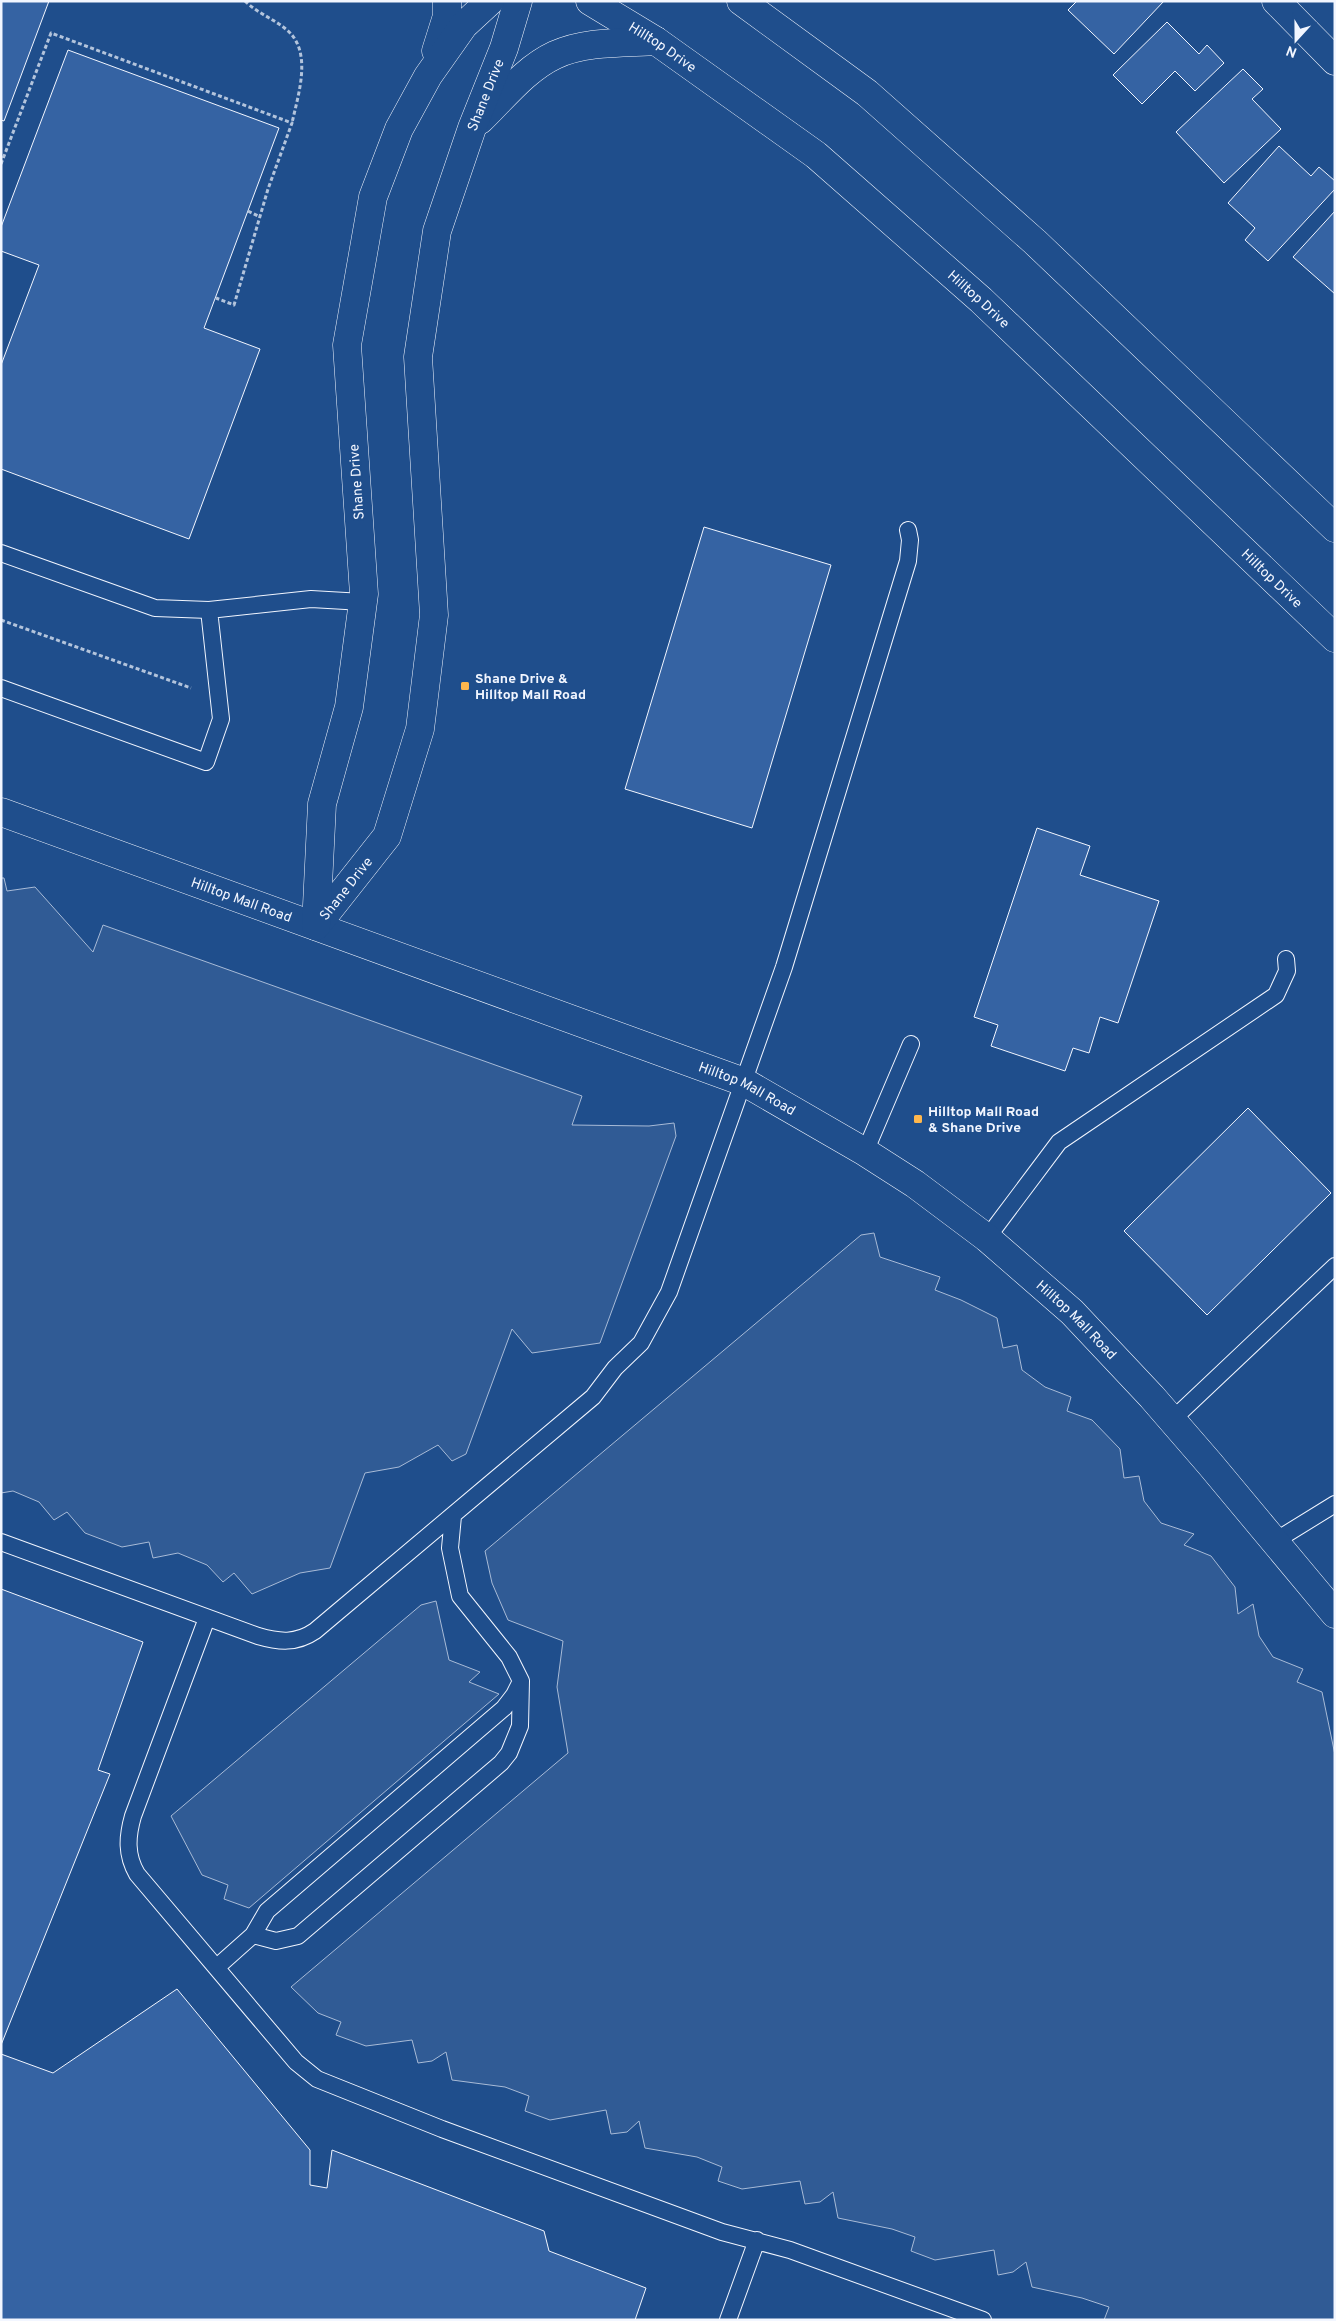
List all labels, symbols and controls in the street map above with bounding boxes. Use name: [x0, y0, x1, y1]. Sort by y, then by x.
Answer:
north arrow: [1271, 15, 1321, 65]
street label: Hilltop Drive: [625, 19, 699, 77]
text: N: [1284, 41, 1300, 60]
street label: Shane Drive: [465, 57, 509, 134]
street label: Hilltop Drive: [943, 267, 1012, 333]
street label: Shane Drive: [346, 443, 369, 520]
street label: Hilltop Drive: [1237, 546, 1305, 612]
place label: Shane Drive & Hilltop Mall Road: [475, 671, 586, 704]
marker: Shane Drive & Hilltop Mall Road: [459, 680, 471, 692]
street label: Shane Drive: [317, 854, 377, 924]
street label: Hilltop Mall Road: [188, 875, 294, 927]
street label: Hilltop Mall Road: [696, 1059, 798, 1120]
place label: Hilltop Mall Road & Shane Drive: [928, 1104, 1039, 1137]
marker: Hilltop Mall Road & Shane Drive: [912, 1113, 924, 1125]
street label: Hilltop Mall Road: [1032, 1278, 1119, 1364]

